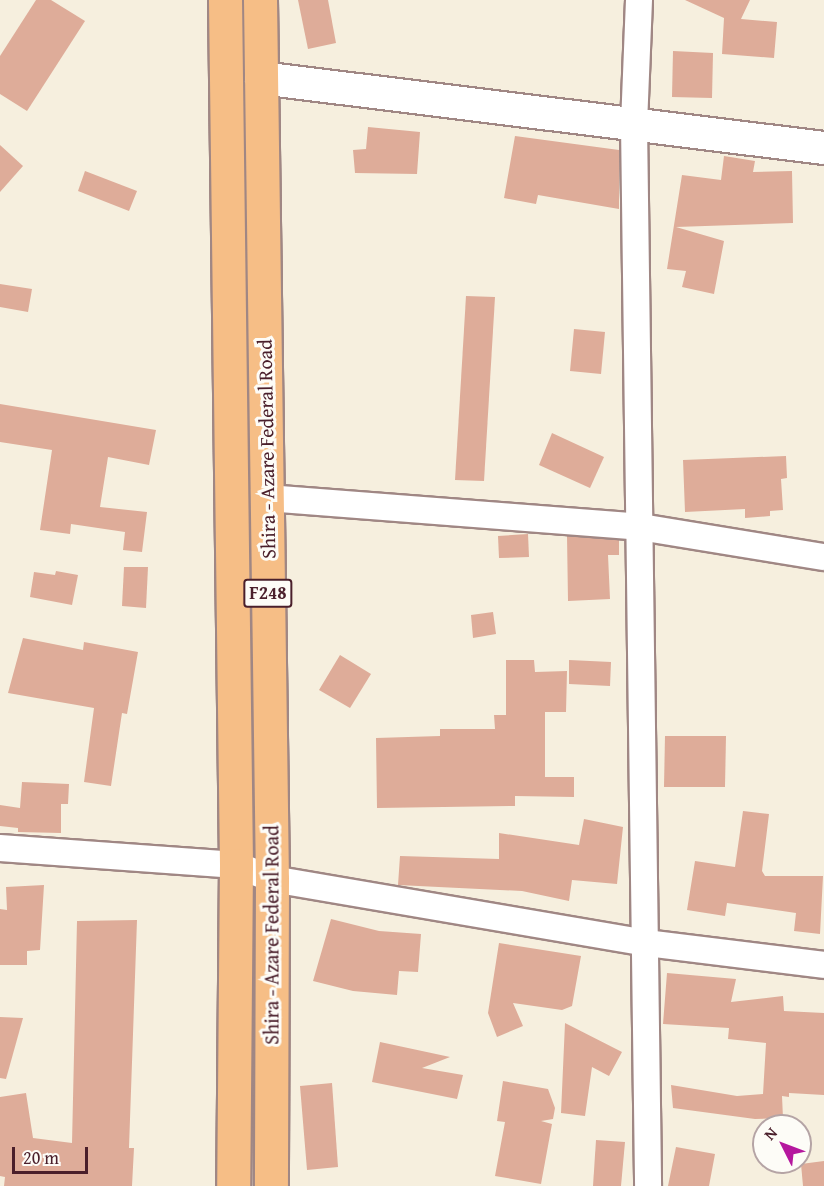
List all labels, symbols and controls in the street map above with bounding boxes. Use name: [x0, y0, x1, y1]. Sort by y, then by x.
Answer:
street label: Shira - Azare Federal Road: [252, 339, 280, 559]
road number: F248: [242, 578, 294, 608]
street label: Shira - Azare Federal Road: [259, 825, 283, 1045]
north arrow: [752, 1114, 812, 1174]
text: N: [758, 1121, 783, 1145]
scale bar: [15, 1135, 92, 1173]
text: 20 m: [23, 1144, 59, 1171]

